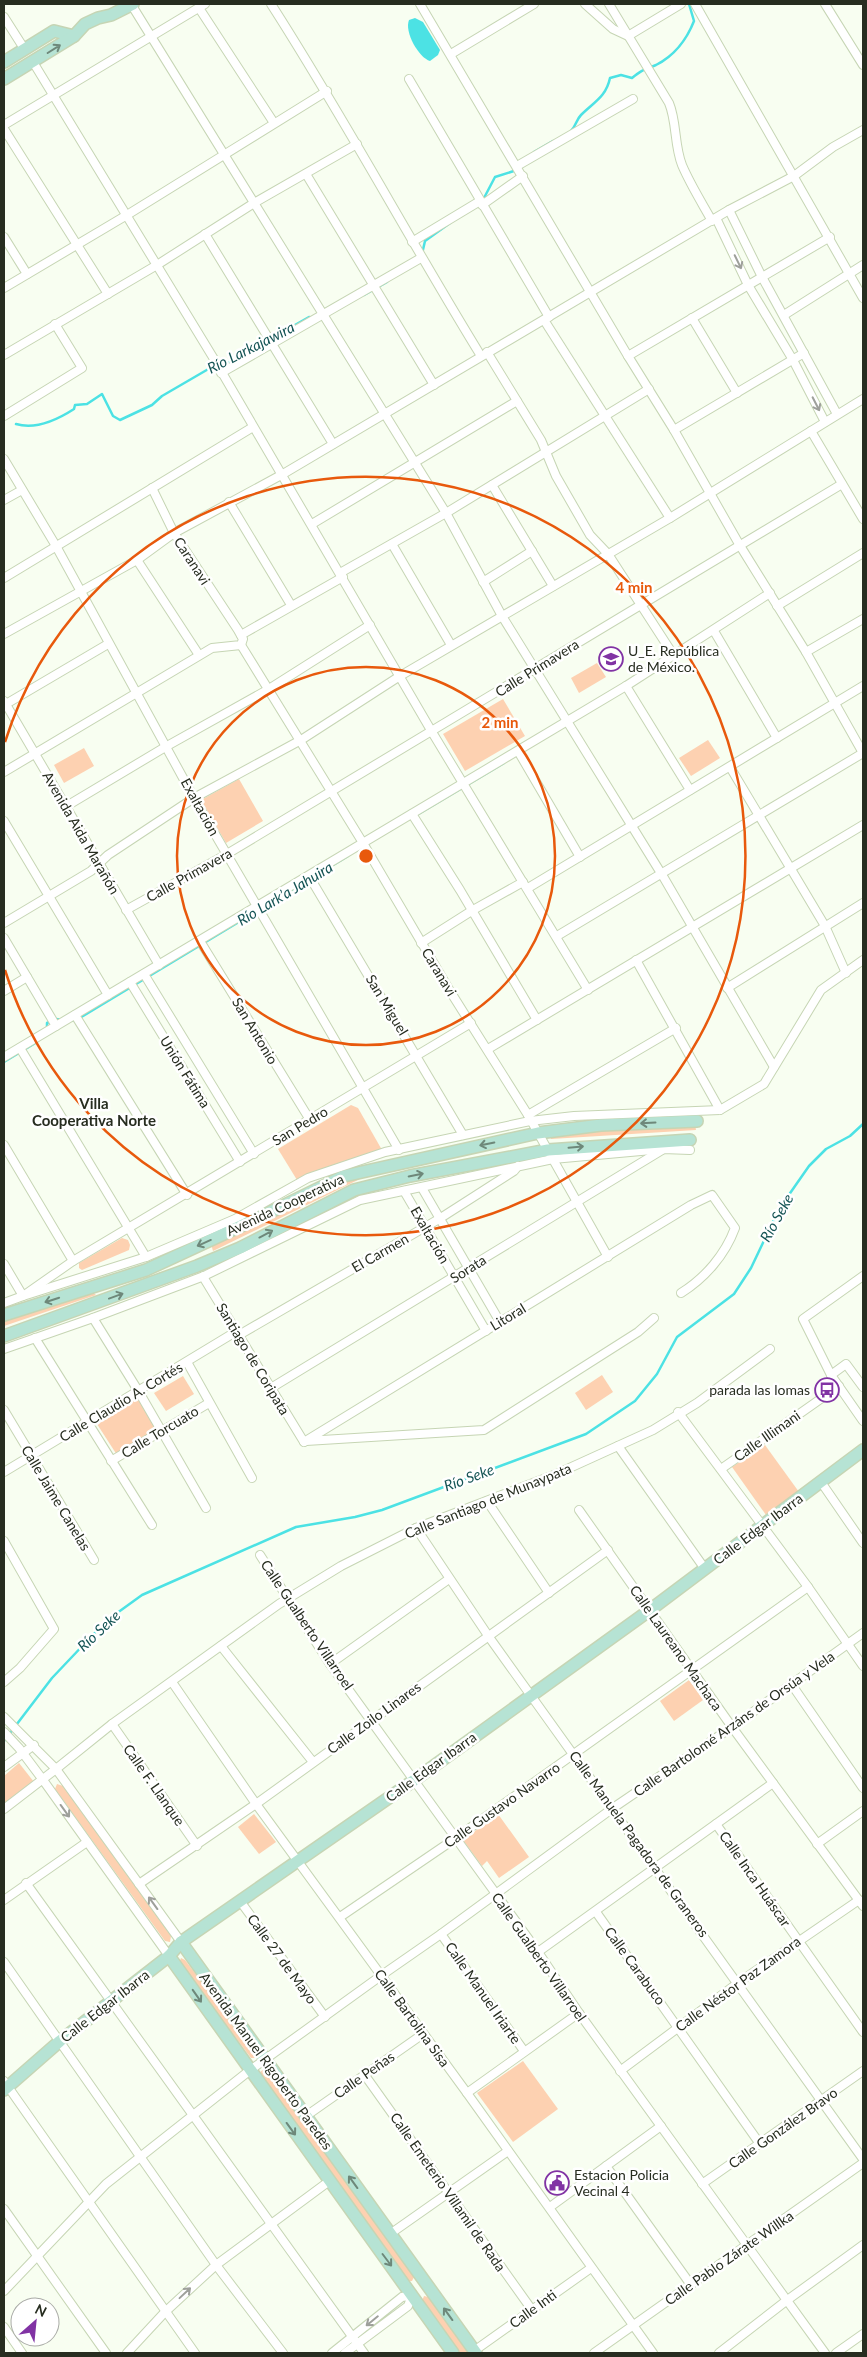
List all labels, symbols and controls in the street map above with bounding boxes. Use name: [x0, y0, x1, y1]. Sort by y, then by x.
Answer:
one-way arrow: [46, 43, 60, 53]
one-way arrow: [733, 254, 743, 269]
water label: Río Larkajawira: [204, 317, 297, 377]
one-way arrow: [811, 397, 821, 412]
street label: Caranavi: [171, 534, 214, 588]
text: 4 min: [615, 578, 653, 596]
street label: Calle Primavera: [492, 635, 582, 700]
place label: U_E. República de México.: [628, 642, 719, 675]
school or university icon: U_E. República de México.: [598, 646, 624, 672]
text: 2 min: [481, 713, 519, 731]
street label: Avenida Aida Marañón: [39, 768, 124, 897]
street label: Exaltación: [178, 775, 223, 838]
street label: Calle Primavera: [143, 844, 235, 905]
centre of rings: [357, 847, 375, 865]
water label: Río Lark’a Jahuira: [233, 857, 336, 929]
street label: Caranavi: [418, 944, 460, 999]
street label: San Miguel: [363, 971, 412, 1038]
street label: San Antonio: [229, 994, 282, 1067]
street label: Unión Fátima: [157, 1033, 214, 1111]
district label: Villa Cooperativa Norte: [32, 1094, 156, 1129]
street label: San Pedro: [269, 1102, 331, 1149]
one-way arrow: [640, 1119, 656, 1128]
one-way arrow: [480, 1140, 496, 1149]
one-way arrow: [568, 1143, 584, 1152]
street label: Avenida Cooperativa: [223, 1170, 346, 1239]
one-way arrow: [407, 1170, 423, 1179]
water label: Río Seke: [756, 1190, 797, 1245]
street label: Exaltación: [407, 1203, 454, 1266]
one-way arrow: [258, 1229, 273, 1239]
street label: El Carmen: [348, 1229, 411, 1276]
one-way arrow: [197, 1239, 212, 1249]
street label: Sorata: [447, 1251, 489, 1286]
one-way arrow: [108, 1291, 123, 1300]
one-way arrow: [44, 1296, 60, 1305]
street label: Litoral: [487, 1299, 529, 1334]
street label: Santiago de Coripata: [213, 1300, 294, 1418]
street label: Calle Claudio A. Cortés: [56, 1358, 185, 1445]
bus stop icon: parada las lomas: [814, 1377, 840, 1403]
place label: parada las lomas: [709, 1381, 810, 1398]
street label: Calle Torcuato: [118, 1402, 201, 1461]
street label: Calle Illimani: [730, 1406, 803, 1465]
street label: Calle Jaime Canelas: [18, 1442, 95, 1553]
street label: Calle Santiago de Munaypata: [402, 1459, 574, 1542]
water label: Río Seke: [441, 1460, 496, 1494]
street label: Calle Edgar Ibarra: [710, 1489, 806, 1568]
street label: Calle Gualberto Villarroel: [257, 1556, 357, 1693]
street label: Calle Laureano Machaca: [627, 1582, 726, 1714]
water label: Río Seke: [73, 1606, 123, 1655]
street label: Calle Bartolomé Arzáns de Orsúa y Vela: [630, 1647, 837, 1800]
street label: Calle Zoilo Linares: [324, 1678, 424, 1757]
street label: Calle Edgar Ibarra: [382, 1728, 479, 1805]
street label: Calle F. Llanque: [120, 1741, 189, 1829]
street label: Calle Manuela Pagadora de Graneros: [566, 1747, 713, 1940]
street label: Calle Gustavo Navarro: [441, 1758, 563, 1851]
one-way arrow: [60, 1804, 70, 1818]
street label: Calle Inca Huáscar: [716, 1828, 795, 1930]
street label: Calle Gualberto Villarroel: [488, 1889, 590, 2024]
one-way arrow: [147, 1897, 158, 1910]
street label: Calle 27 de Mayo: [244, 1910, 321, 2007]
street label: Calle Carabuco: [601, 1923, 669, 2008]
street label: Calle Néstor Paz Zamora: [672, 1932, 804, 2035]
street label: Calle Manuel Iriarte: [442, 1939, 525, 2047]
street label: Calle Bartolina Sisa: [371, 1965, 454, 2070]
street label: Calle Edgar Ibarra: [57, 1966, 152, 2045]
street label: Avenida Manuel Rigoberto Paredes: [196, 1969, 337, 2153]
one-way arrow: [192, 1989, 202, 2003]
street label: Calle Peñas: [330, 2048, 397, 2102]
street label: Calle González Bravo: [725, 2084, 841, 2172]
street label: Calle Emeterio Villamil de Rada: [387, 2109, 510, 2274]
one-way arrow: [286, 2122, 296, 2136]
place label: Estacion Policia Vecinal 4: [574, 2166, 669, 2199]
public building icon: Estacion Policia Vecinal 4: [544, 2170, 570, 2196]
one-way arrow: [348, 2175, 358, 2189]
street label: Calle Pablo Zárate Willka: [661, 2207, 796, 2308]
one-way arrow: [381, 2253, 392, 2266]
street label: Calle Inti: [506, 2286, 560, 2331]
one-way arrow: [179, 2287, 192, 2299]
north arrow: [10, 2297, 60, 2347]
text: N: [32, 2300, 50, 2320]
one-way arrow: [443, 2307, 453, 2321]
one-way arrow: [366, 2316, 379, 2327]

